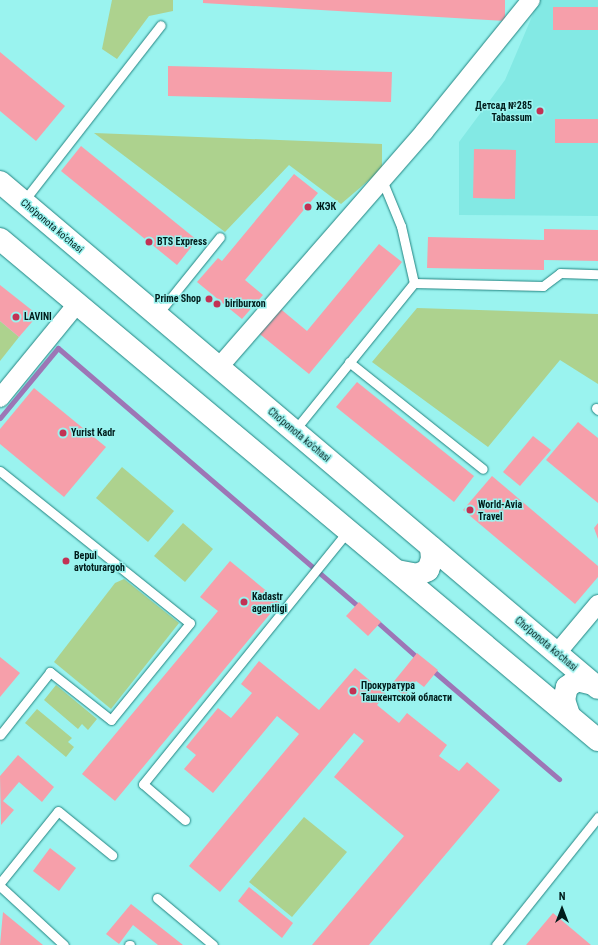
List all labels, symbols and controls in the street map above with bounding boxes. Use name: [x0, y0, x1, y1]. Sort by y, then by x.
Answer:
place label: Детсад №285 Tabassum: [475, 99, 532, 122]
marker: Детсад №285 Tabassum: [535, 106, 545, 116]
street label: Cho'ponota ko'chasi: [18, 196, 86, 256]
place label: ЖЭК: [316, 201, 336, 213]
marker: ЖЭК: [303, 202, 313, 212]
place label: BTS Express: [157, 236, 207, 248]
marker: BTS Express: [144, 237, 154, 247]
place label: Prime Shop: [155, 293, 201, 305]
marker: Prime Shop: [204, 294, 214, 304]
place label: biriburxon: [225, 298, 266, 310]
marker: biriburxon: [212, 299, 222, 309]
place label: LAVINI: [24, 311, 52, 323]
marker: LAVINI: [11, 312, 21, 322]
street label: Cho'ponota ko'chasi: [265, 405, 333, 465]
place label: Yurist Kadr: [71, 427, 115, 439]
marker: Yurist Kadr: [58, 428, 68, 438]
place label: World-Avia Travel: [478, 498, 522, 522]
marker: World-Avia Travel: [465, 505, 475, 515]
place label: Bepul avtoturargoh: [74, 549, 125, 572]
marker: Bepul avtoturargoh: [61, 556, 71, 566]
place label: Kadastr agentligi: [252, 590, 287, 614]
marker: Kadastr agentligi: [239, 597, 249, 607]
street label: Cho'ponota ko'chasi: [512, 614, 580, 674]
place label: Прокуратура Ташкентской области: [361, 679, 452, 702]
marker: Прокуратура Ташкентской области: [348, 686, 358, 696]
north arrow: [542, 889, 582, 929]
text: N: [559, 890, 565, 903]

